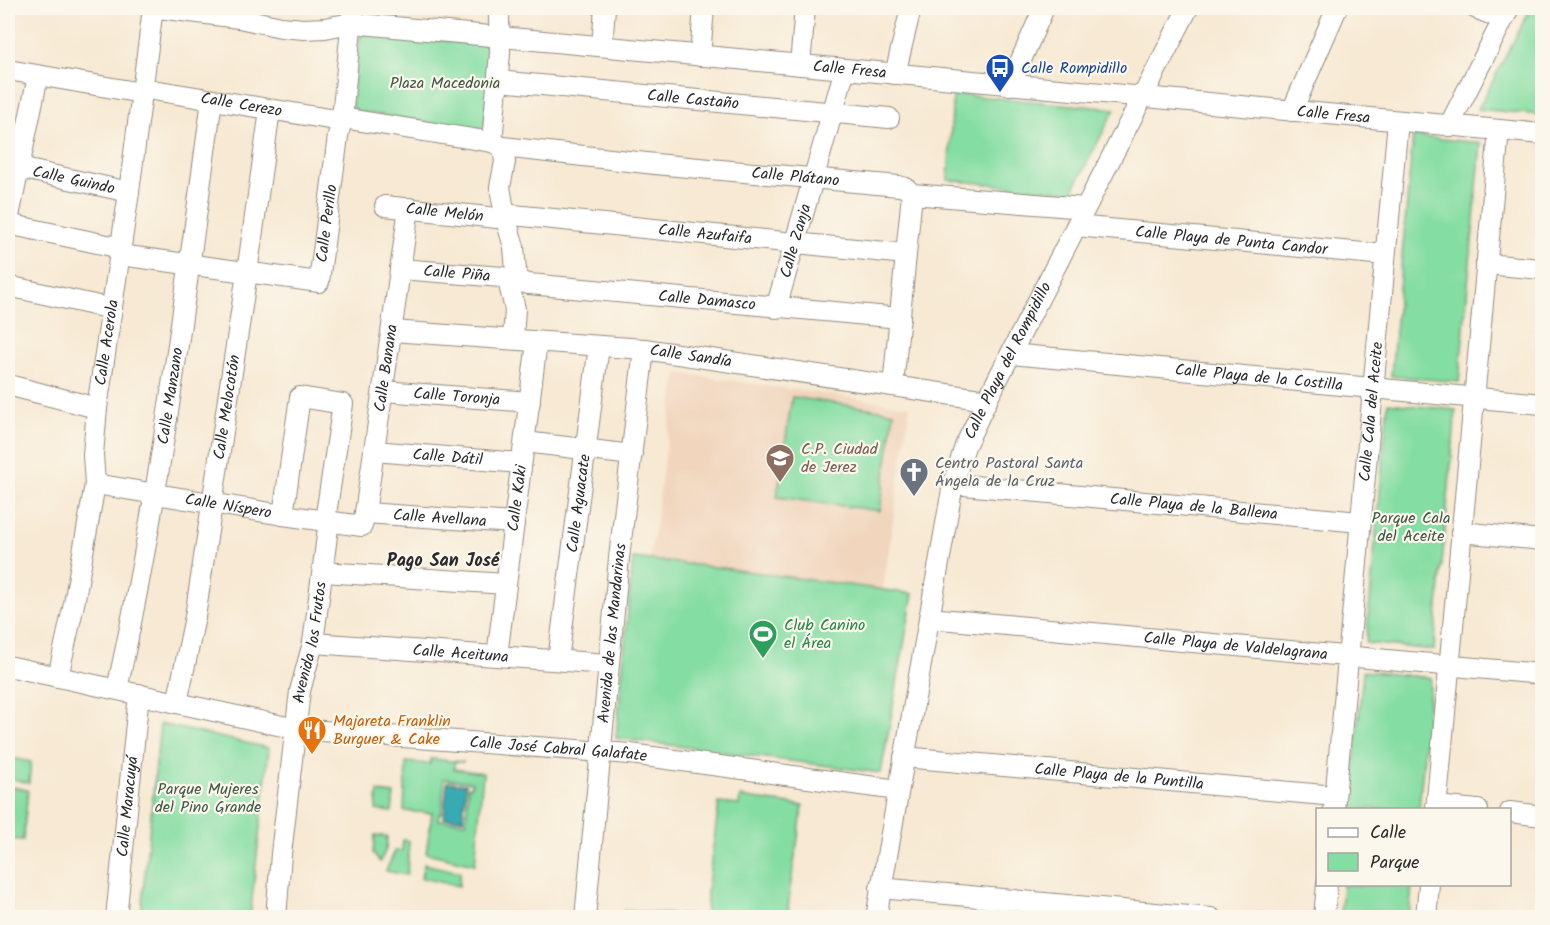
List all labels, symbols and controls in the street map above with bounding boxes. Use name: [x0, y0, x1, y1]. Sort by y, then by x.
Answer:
bus stop icon: Calle Rompidillo: [984, 52, 1016, 94]
street label: Calle Fresa: [812, 54, 888, 85]
place label: Calle Rompidillo: [1021, 56, 1127, 81]
park label: Plaza Macedonia: [390, 71, 500, 96]
street label: Calle Castaño: [646, 83, 740, 116]
street label: Calle Cerezo: [199, 86, 284, 124]
street label: Calle Fresa: [1296, 99, 1371, 130]
street label: Calle Guindo: [30, 159, 117, 201]
street label: Calle Plátano: [750, 160, 841, 193]
street label: Calle Perillo: [309, 183, 344, 264]
street label: Calle Melón: [405, 196, 485, 229]
street label: Calle Zanja: [773, 201, 818, 281]
street label: Calle Azufaifa: [657, 217, 753, 251]
street label: Calle Playa de Punta Candor: [1134, 219, 1330, 262]
street label: Calle Piña: [422, 258, 491, 289]
street label: Calle Playa del Rompidillo: [957, 278, 1058, 444]
street label: Calle Damasco: [657, 283, 757, 317]
street label: Calle Acerola: [88, 298, 125, 387]
street label: Calle Banana: [367, 323, 405, 414]
street label: Calle Sandía: [648, 338, 733, 374]
street label: Calle Cala del Aceite: [1352, 341, 1390, 483]
street label: Calle Manzano: [151, 346, 190, 446]
street label: Calle Melocotón: [206, 353, 247, 461]
street label: Calle Playa de la Costilla: [1174, 357, 1344, 398]
street label: Calle Toronja: [412, 381, 501, 412]
place label: C.P. Ciudad de Jerez: [801, 437, 879, 480]
street label: Calle Dátil: [412, 442, 484, 472]
school or university icon: C.P. Ciudad de Jerez: [764, 442, 796, 484]
place label: Centro Pastoral Santa Ángela de la Cruz: [935, 451, 1083, 494]
street label: Calle Aguacate: [560, 453, 597, 554]
church icon: Centro Pastoral Santa Ángela de la Cruz: [898, 456, 930, 498]
street label: Calle Kaki: [500, 462, 534, 533]
street label: Calle Playa de la Ballena: [1109, 486, 1279, 527]
street label: Calle Níspero: [183, 487, 273, 525]
street label: Calle Avellana: [392, 502, 487, 534]
park label: Parque Cala del Aceite: [1372, 506, 1450, 549]
street label: Avenida de las Mandarinas: [591, 542, 633, 724]
district label: Pago San José: [387, 547, 500, 576]
street label: Avenida los Frutos: [286, 580, 333, 705]
place label: Club Canino el Área: [784, 613, 865, 656]
sports icon: Club Canino el Área: [747, 618, 779, 660]
street label: Calle Playa de Valdelagrana: [1143, 625, 1329, 667]
street label: Calle Aceituna: [412, 638, 510, 669]
place label: Majareta Franklin Burguer & Cake: [333, 709, 451, 752]
restaurant icon: Majareta Franklin Burguer & Cake: [296, 714, 328, 756]
street label: Calle José Cabral Galafate: [469, 730, 649, 769]
street label: Calle Maracuyá: [110, 753, 145, 858]
street label: Calle Playa de la Puntilla: [1033, 756, 1205, 797]
park label: Parque Mujeres del Pino Grande: [155, 777, 261, 820]
legend: [1316, 808, 1511, 886]
text: Calle: [1370, 819, 1406, 848]
text: Parque: [1370, 849, 1419, 878]

